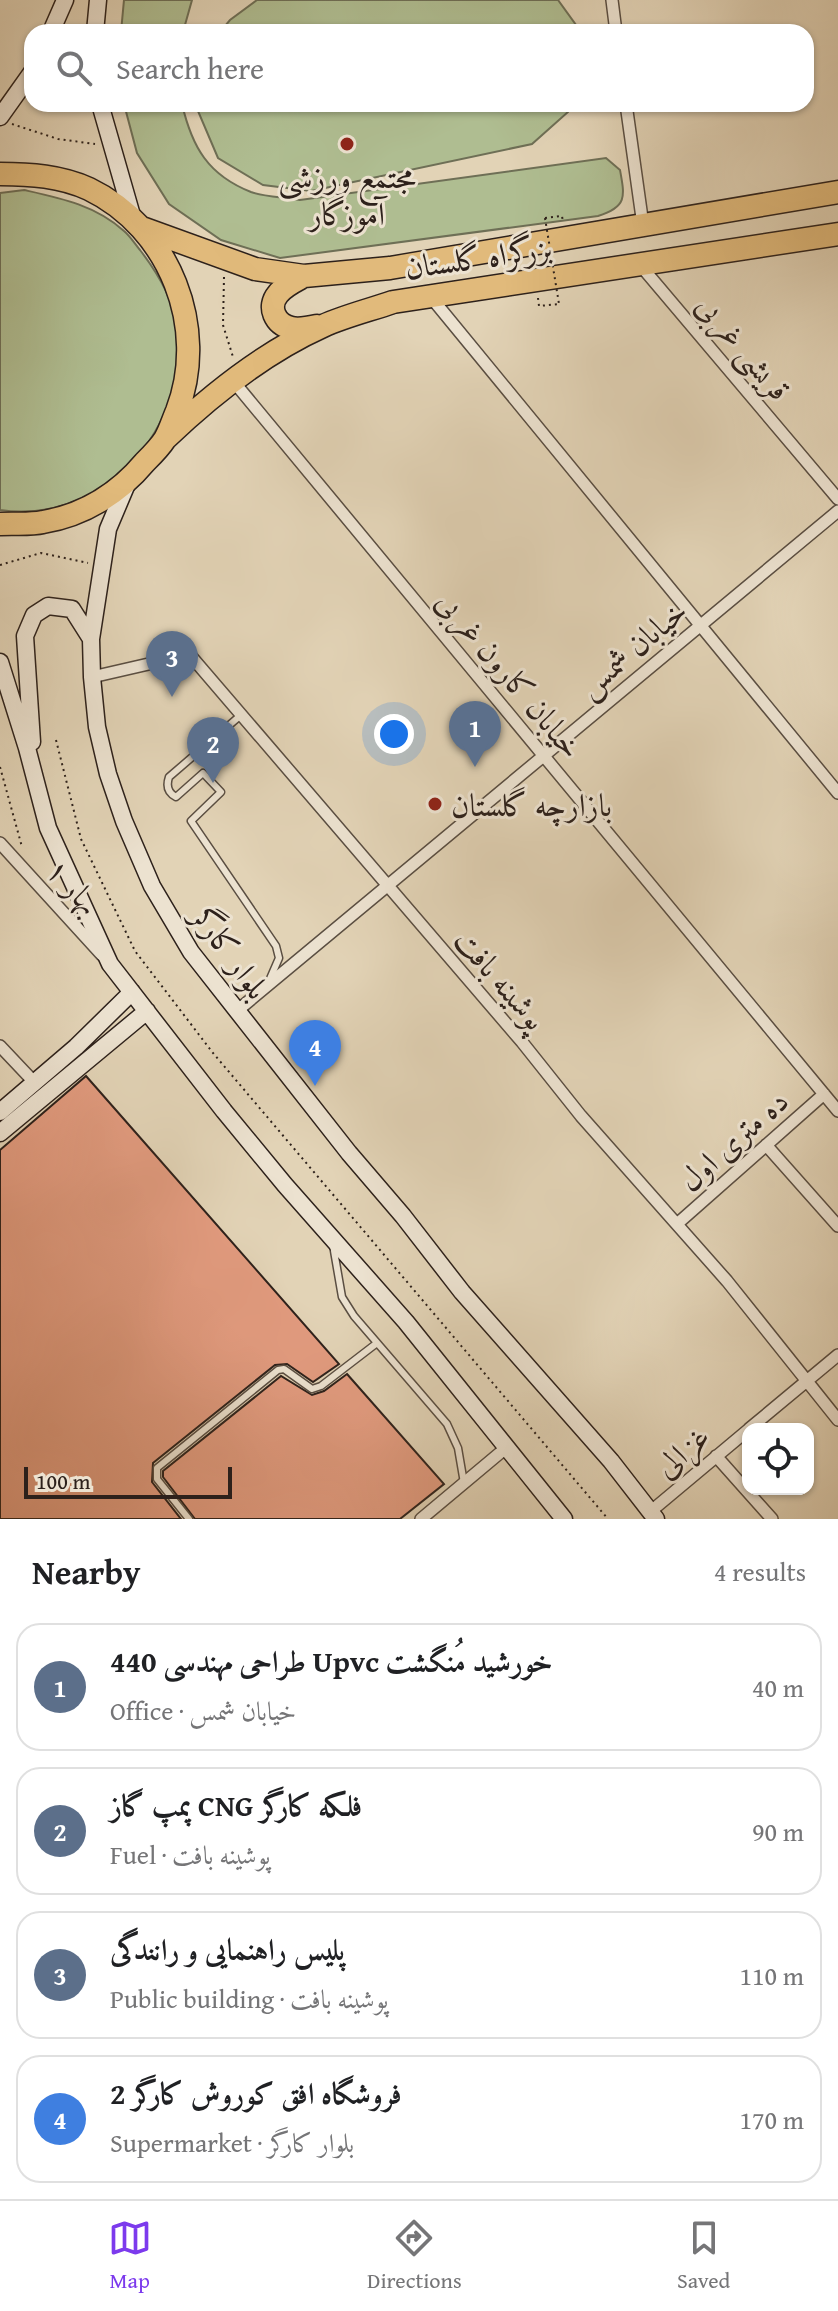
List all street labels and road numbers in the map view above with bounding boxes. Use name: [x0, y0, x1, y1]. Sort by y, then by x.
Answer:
street label: بزرگراه گلستان: [402, 223, 555, 291]
street label: قریشی غربی: [685, 283, 803, 411]
street label: خیابان کارون غربی: [425, 580, 595, 768]
street label: خیابان شمس: [566, 588, 698, 708]
street label: بهار ۱: [36, 847, 112, 925]
street label: بلوار کارگر: [179, 893, 281, 1009]
street label: پوشینه بافت: [444, 918, 560, 1042]
street label: ده متری اول: [668, 1078, 798, 1202]
street label: غزالی: [644, 1414, 720, 1488]

